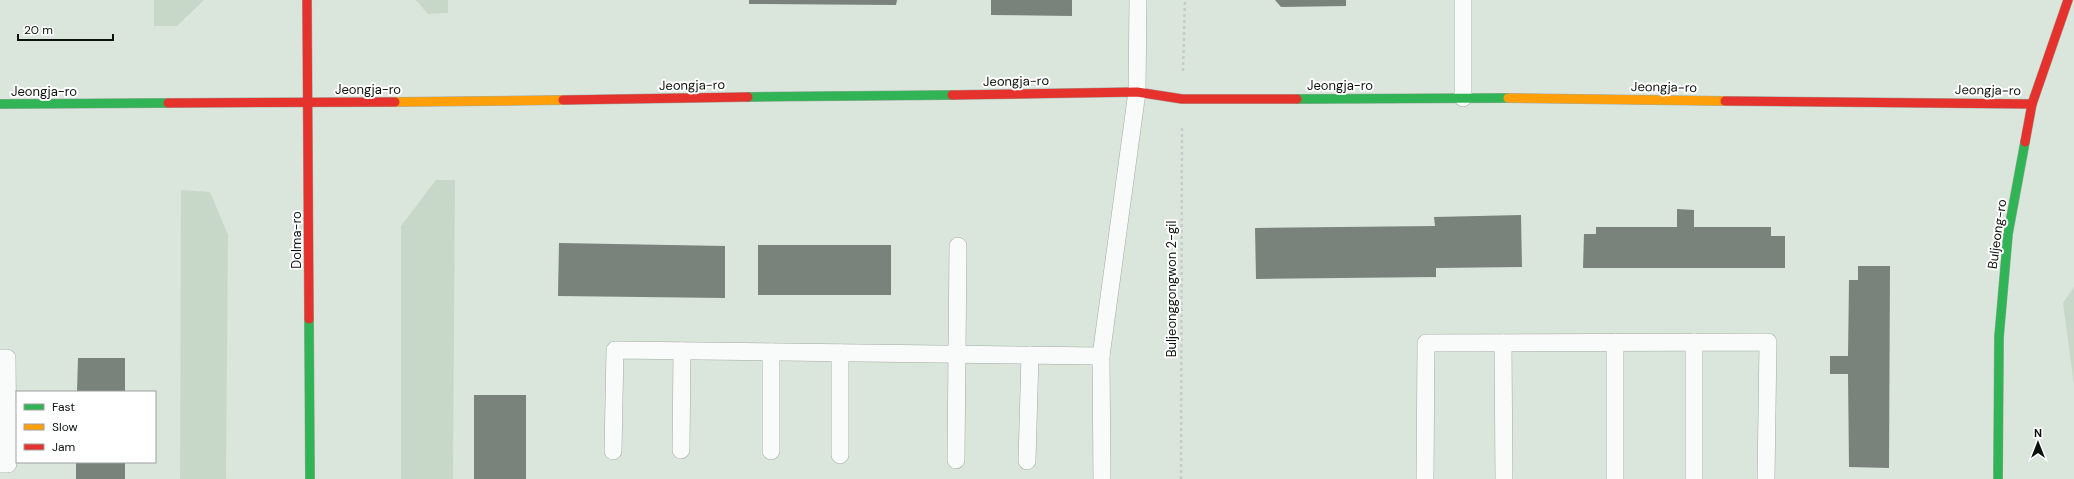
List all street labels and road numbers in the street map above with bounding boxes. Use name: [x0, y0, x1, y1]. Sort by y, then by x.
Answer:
street label: Jeongja-ro: [983, 72, 1049, 90]
street label: Jeongja-ro: [659, 76, 725, 94]
street label: Jeongja-ro: [1307, 77, 1373, 94]
street label: Jeongja-ro: [1631, 78, 1697, 96]
street label: Jeongja-ro: [335, 81, 401, 98]
street label: Jeongja-ro: [1955, 81, 2021, 99]
street label: Jeongja-ro: [11, 83, 77, 100]
street label: Buljeong-ro: [1984, 198, 2010, 270]
street label: Dolma-ro: [288, 211, 305, 269]
street label: Buljeonggongwon 2-gil: [1163, 221, 1180, 357]

